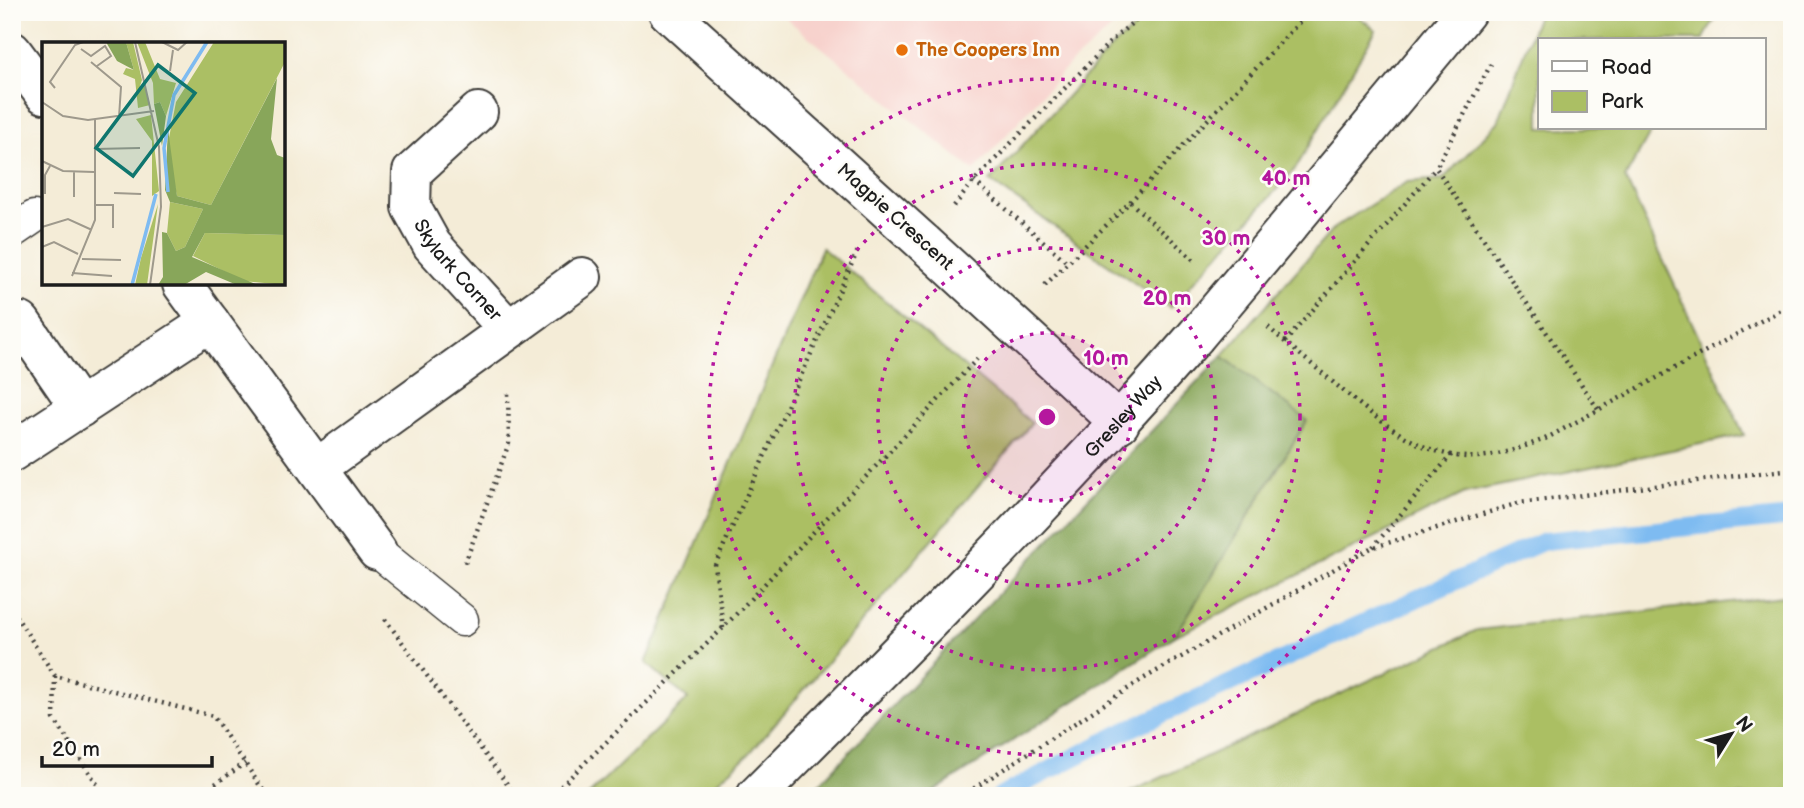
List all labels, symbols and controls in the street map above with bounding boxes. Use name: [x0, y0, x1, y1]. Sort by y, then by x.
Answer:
legend: [1538, 38, 1766, 130]
place label: The Coopers Inn: [916, 39, 1060, 62]
inset map: [42, 42, 285, 285]
marker: The Coopers Inn: [894, 42, 910, 58]
text: Road: [1601, 55, 1652, 80]
text: Park: [1601, 89, 1644, 114]
street label: Magpie Crescent: [832, 159, 958, 275]
text: 40 m: [1261, 166, 1311, 191]
street label: Skylark Corner: [409, 215, 507, 327]
text: 30 m: [1202, 226, 1250, 251]
text: 20 m: [1143, 286, 1191, 311]
text: 10 m: [1083, 346, 1129, 371]
street label: Gresley Way: [1080, 370, 1167, 463]
centre of rings: [1035, 405, 1059, 429]
north arrow: [1696, 700, 1766, 770]
text: N: [1730, 712, 1757, 737]
scale bar: [42, 724, 212, 768]
text: 20 m: [52, 737, 100, 762]

